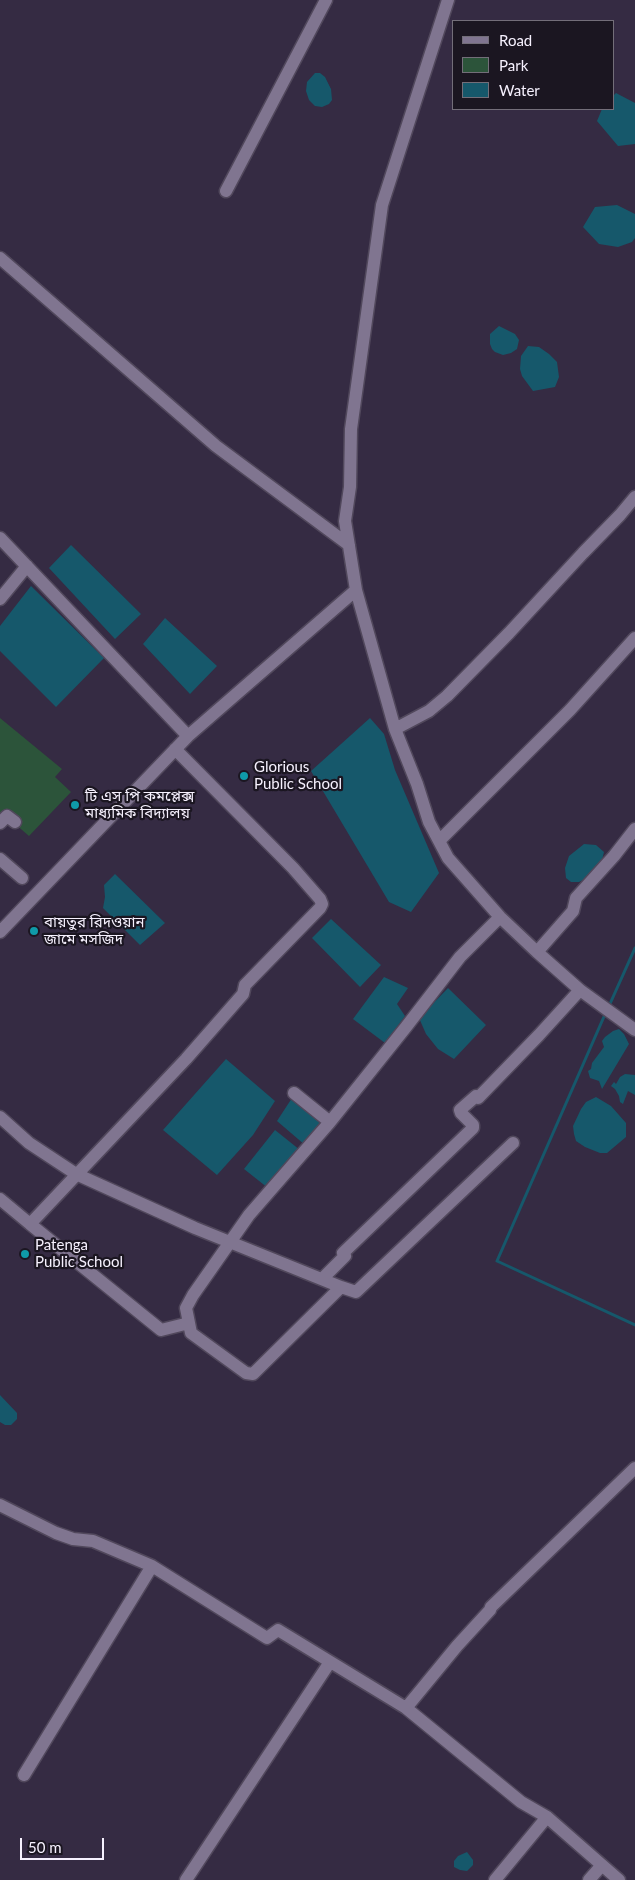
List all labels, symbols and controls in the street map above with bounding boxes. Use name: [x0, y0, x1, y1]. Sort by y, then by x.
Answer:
legend: [452, 20, 615, 110]
text: Road: [499, 31, 532, 49]
text: Park: [499, 56, 528, 74]
text: Water: [499, 81, 540, 99]
place label: Glorious Public School: [254, 758, 342, 793]
marker: Glorious Public School: [238, 770, 250, 782]
place label: টি এস পি কমপ্লেক্স মাধ্যমিক বিদ্যালয়: [85, 787, 194, 822]
marker: টি এস পি কমপ্লেক্স মাধ্যমিক বিদ্যালয়: [69, 799, 81, 811]
place label: বায়তুর রিদওয়ান জামে মসজিদ: [44, 913, 144, 948]
marker: বায়তুর রিদওয়ান জামে মসজিদ: [28, 925, 40, 937]
place label: Patenga Public School: [35, 1236, 123, 1271]
marker: Patenga Public School: [19, 1248, 31, 1260]
scale bar: [22, 1828, 106, 1860]
text: 50 m: [28, 1838, 62, 1856]

